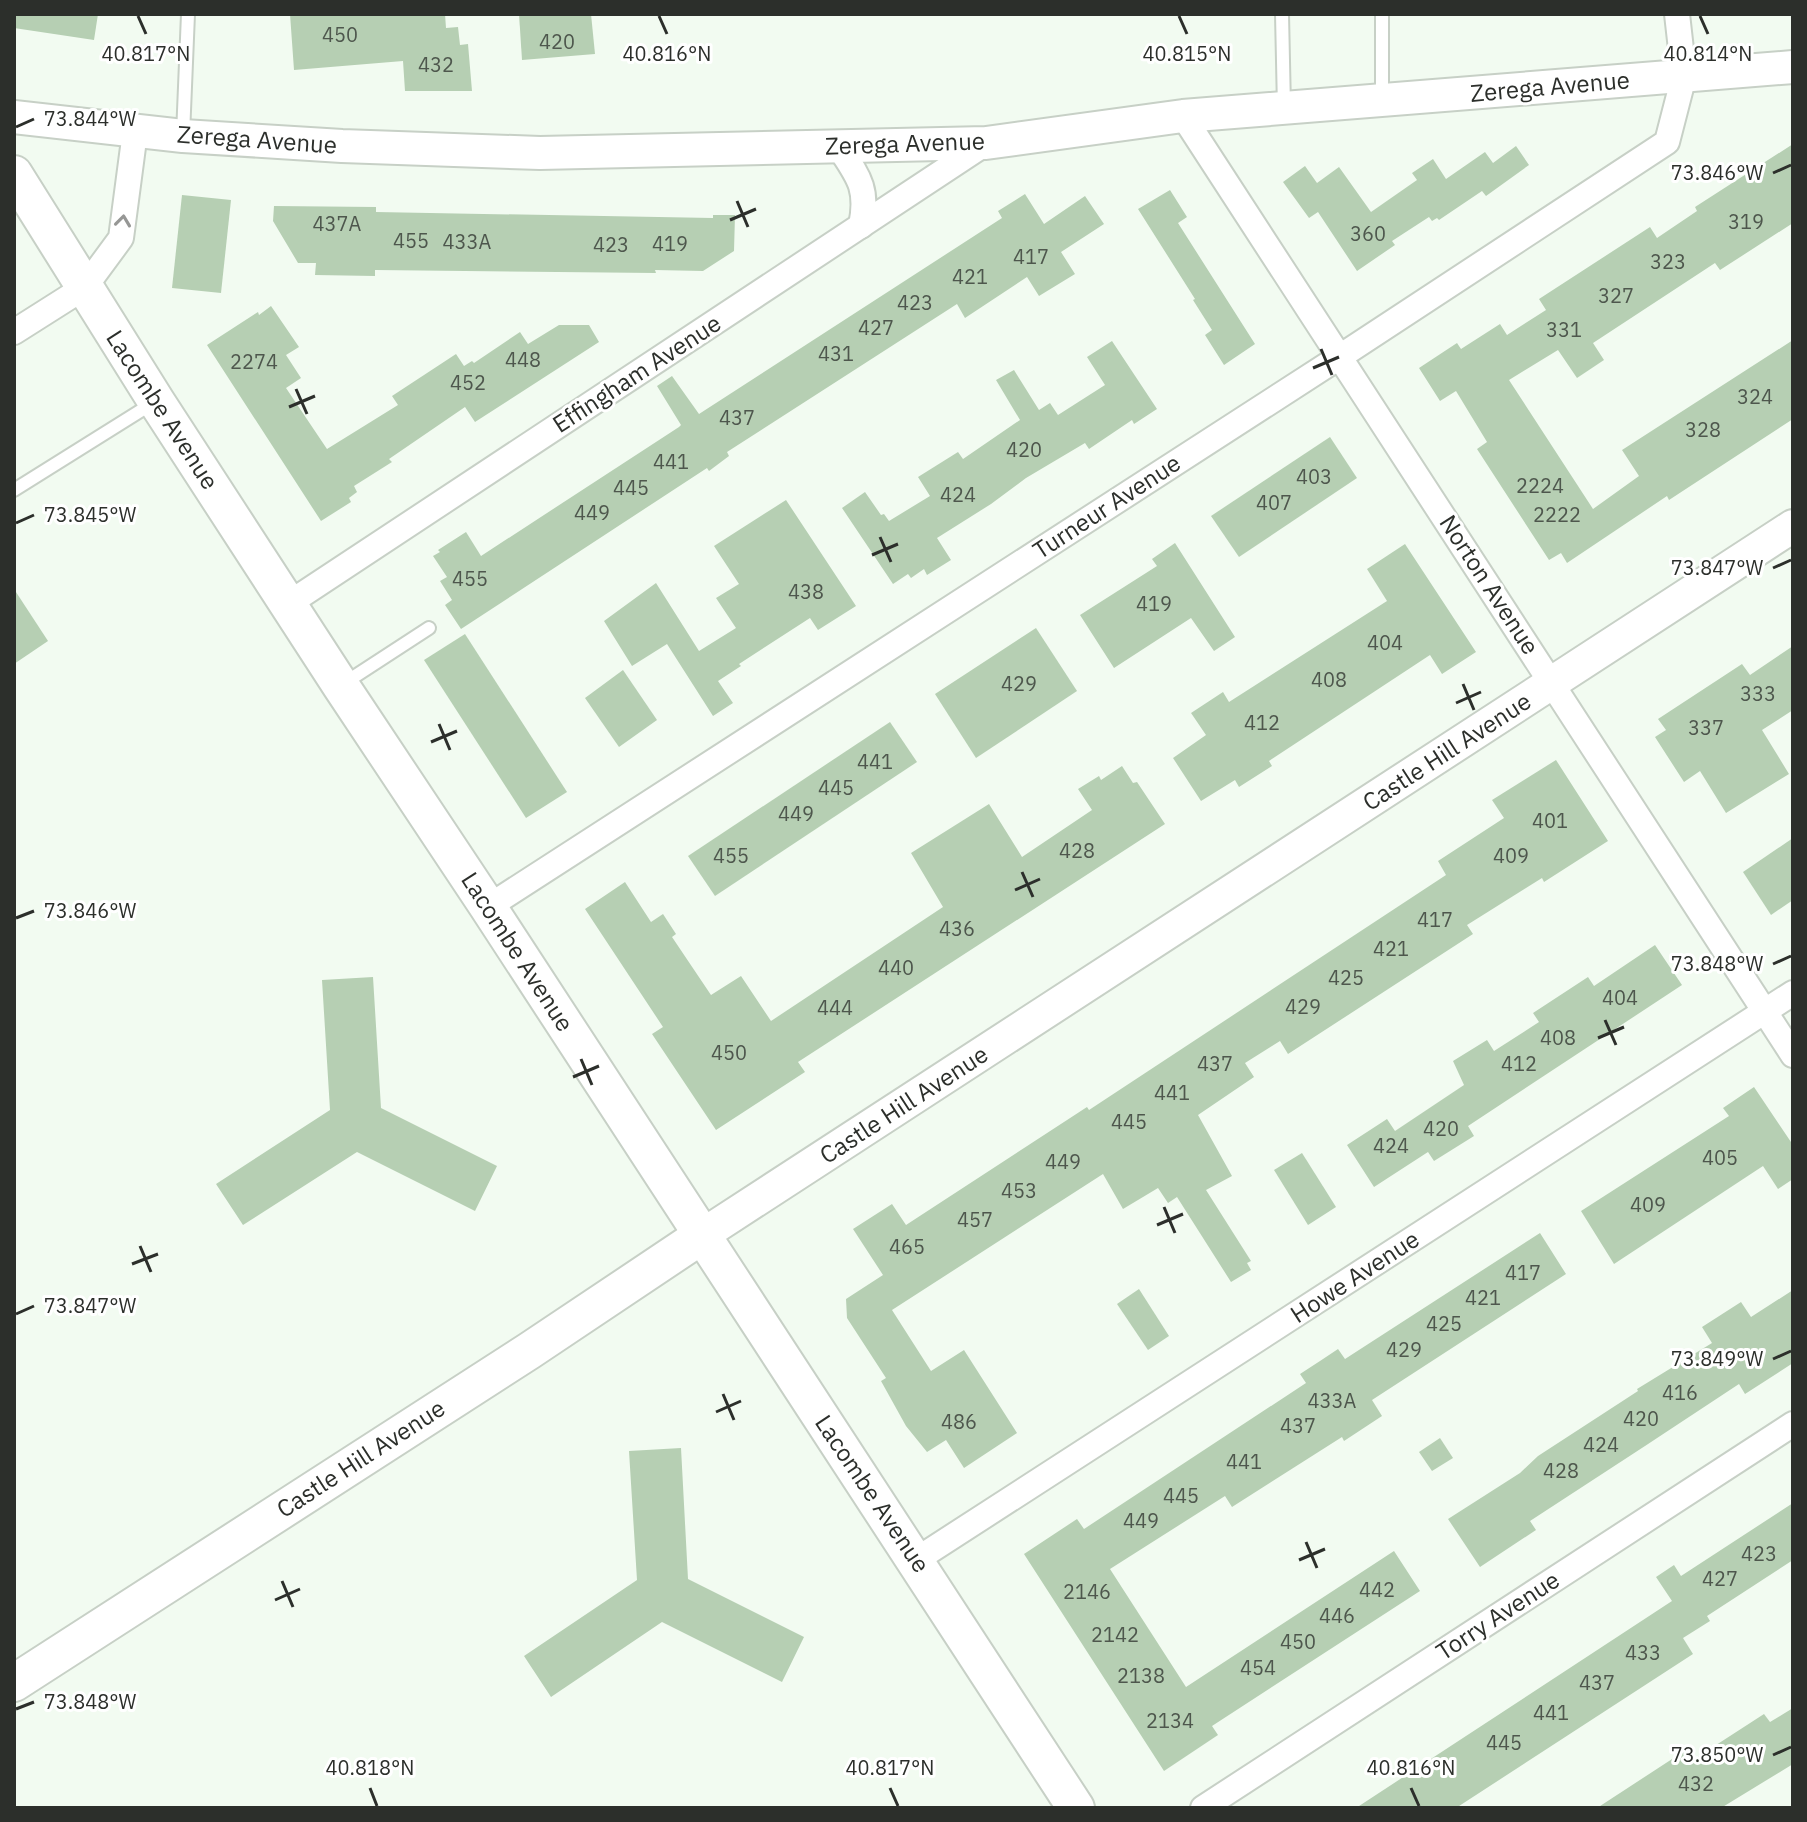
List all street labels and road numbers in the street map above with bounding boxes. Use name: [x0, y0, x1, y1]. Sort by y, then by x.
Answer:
street label: Zerega Avenue: [1469, 63, 1631, 109]
street label: Zerega Avenue: [176, 117, 338, 161]
street label: Zerega Avenue: [824, 124, 986, 162]
street label: Effingham Avenue: [546, 307, 727, 440]
street label: Lacombe Avenue: [99, 324, 226, 495]
street label: Turneur Avenue: [1026, 446, 1186, 566]
street label: Norton Avenue: [1433, 508, 1547, 660]
street label: Castle Hill Avenue: [1356, 685, 1537, 818]
street label: Lacombe Avenue: [454, 866, 581, 1037]
street label: Castle Hill Avenue: [813, 1038, 994, 1171]
street label: Howe Avenue: [1284, 1223, 1425, 1330]
street label: Castle Hill Avenue: [270, 1392, 451, 1525]
street label: Lacombe Avenue: [808, 1408, 938, 1579]
street label: Torry Avenue: [1430, 1563, 1565, 1667]

